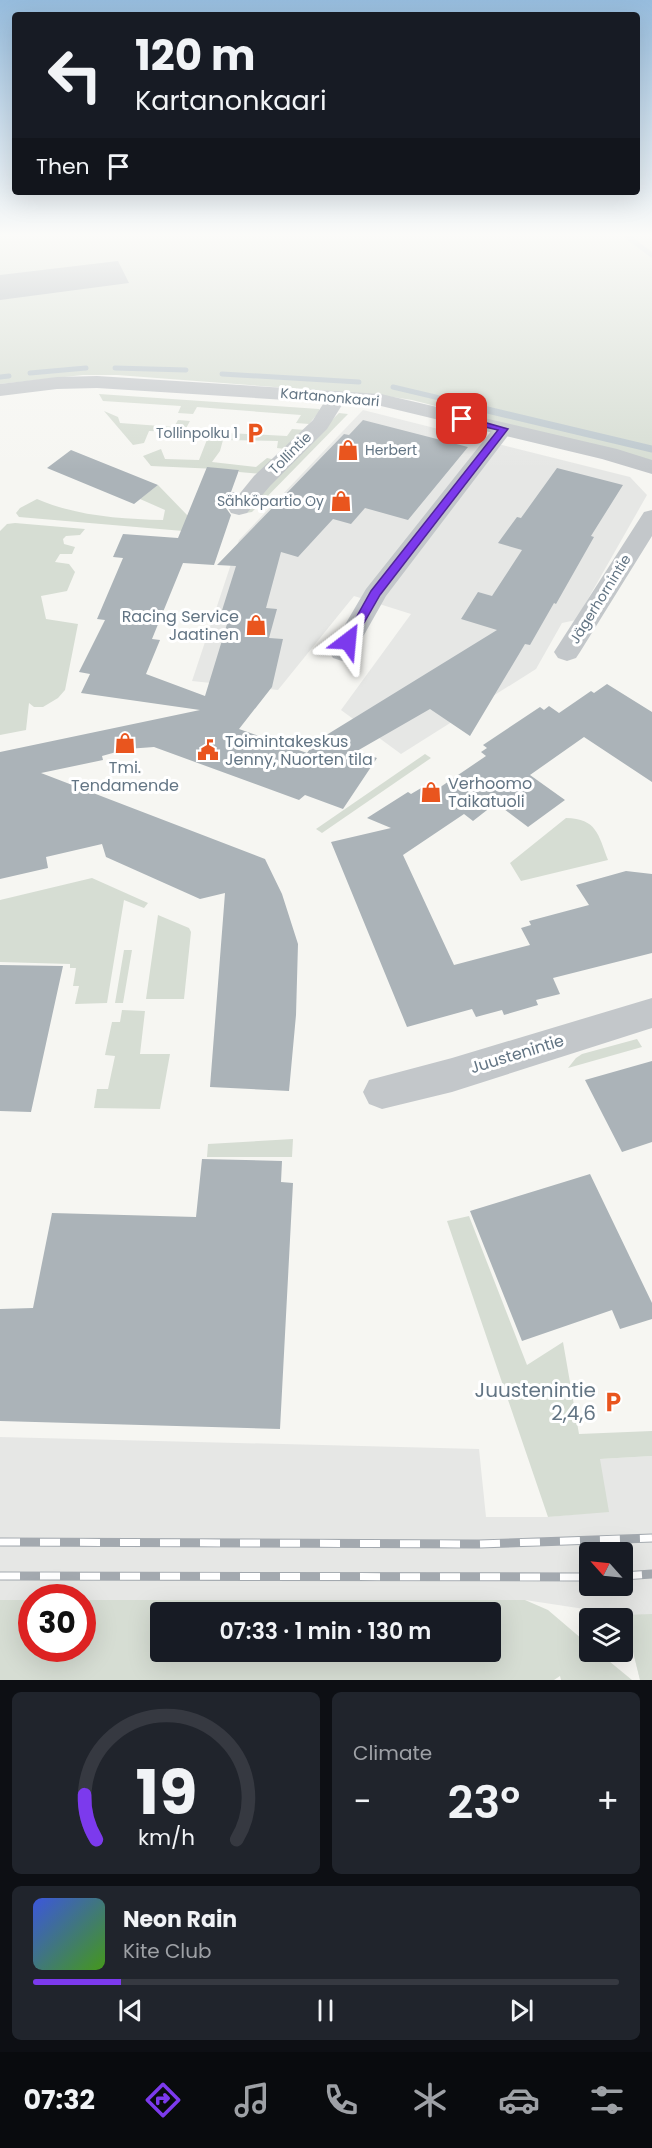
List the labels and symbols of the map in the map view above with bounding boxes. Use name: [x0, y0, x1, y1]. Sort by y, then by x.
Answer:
street label: Kartanonkaari: [280, 383, 380, 411]
pin: [436, 393, 487, 444]
parking icon: Tollinpolku 1: [243, 421, 267, 445]
place label: Tollinpolku 1: [156, 423, 238, 443]
street label: Tollintie: [264, 427, 316, 479]
shop icon: Herbert: [336, 438, 360, 462]
place label: Herbert: [365, 440, 417, 460]
shop icon: Sähköpartio Oy: [329, 489, 353, 513]
place label: Sähköpartio Oy: [217, 491, 324, 511]
street label: Jägerhornintie: [564, 550, 636, 648]
place label: Racing Service Jaatinen: [122, 605, 239, 646]
position arrow: [316, 609, 380, 673]
shop icon: Racing Service Jaatinen: [244, 613, 268, 637]
place label: Toimintakeskus Jenny, Nuorten tila: [225, 730, 373, 771]
shop icon: Tmi. Tendamende: [113, 731, 137, 755]
public building icon: Toimintakeskus Jenny, Nuorten tila: [196, 738, 220, 762]
place label: Tmi. Tendamende: [71, 756, 179, 797]
place label: Verhoomo Taikatuoli: [448, 772, 532, 813]
shop icon: Verhoomo Taikatuoli: [419, 780, 443, 804]
street label: Juustenintie: [467, 1029, 567, 1079]
place label: Juustenintie 2,4,6: [475, 1376, 596, 1427]
parking icon: Juustenintie 2,4,6: [601, 1390, 625, 1414]
north arrow: [579, 1542, 633, 1596]
speed limit sign: 30: [18, 1584, 96, 1662]

